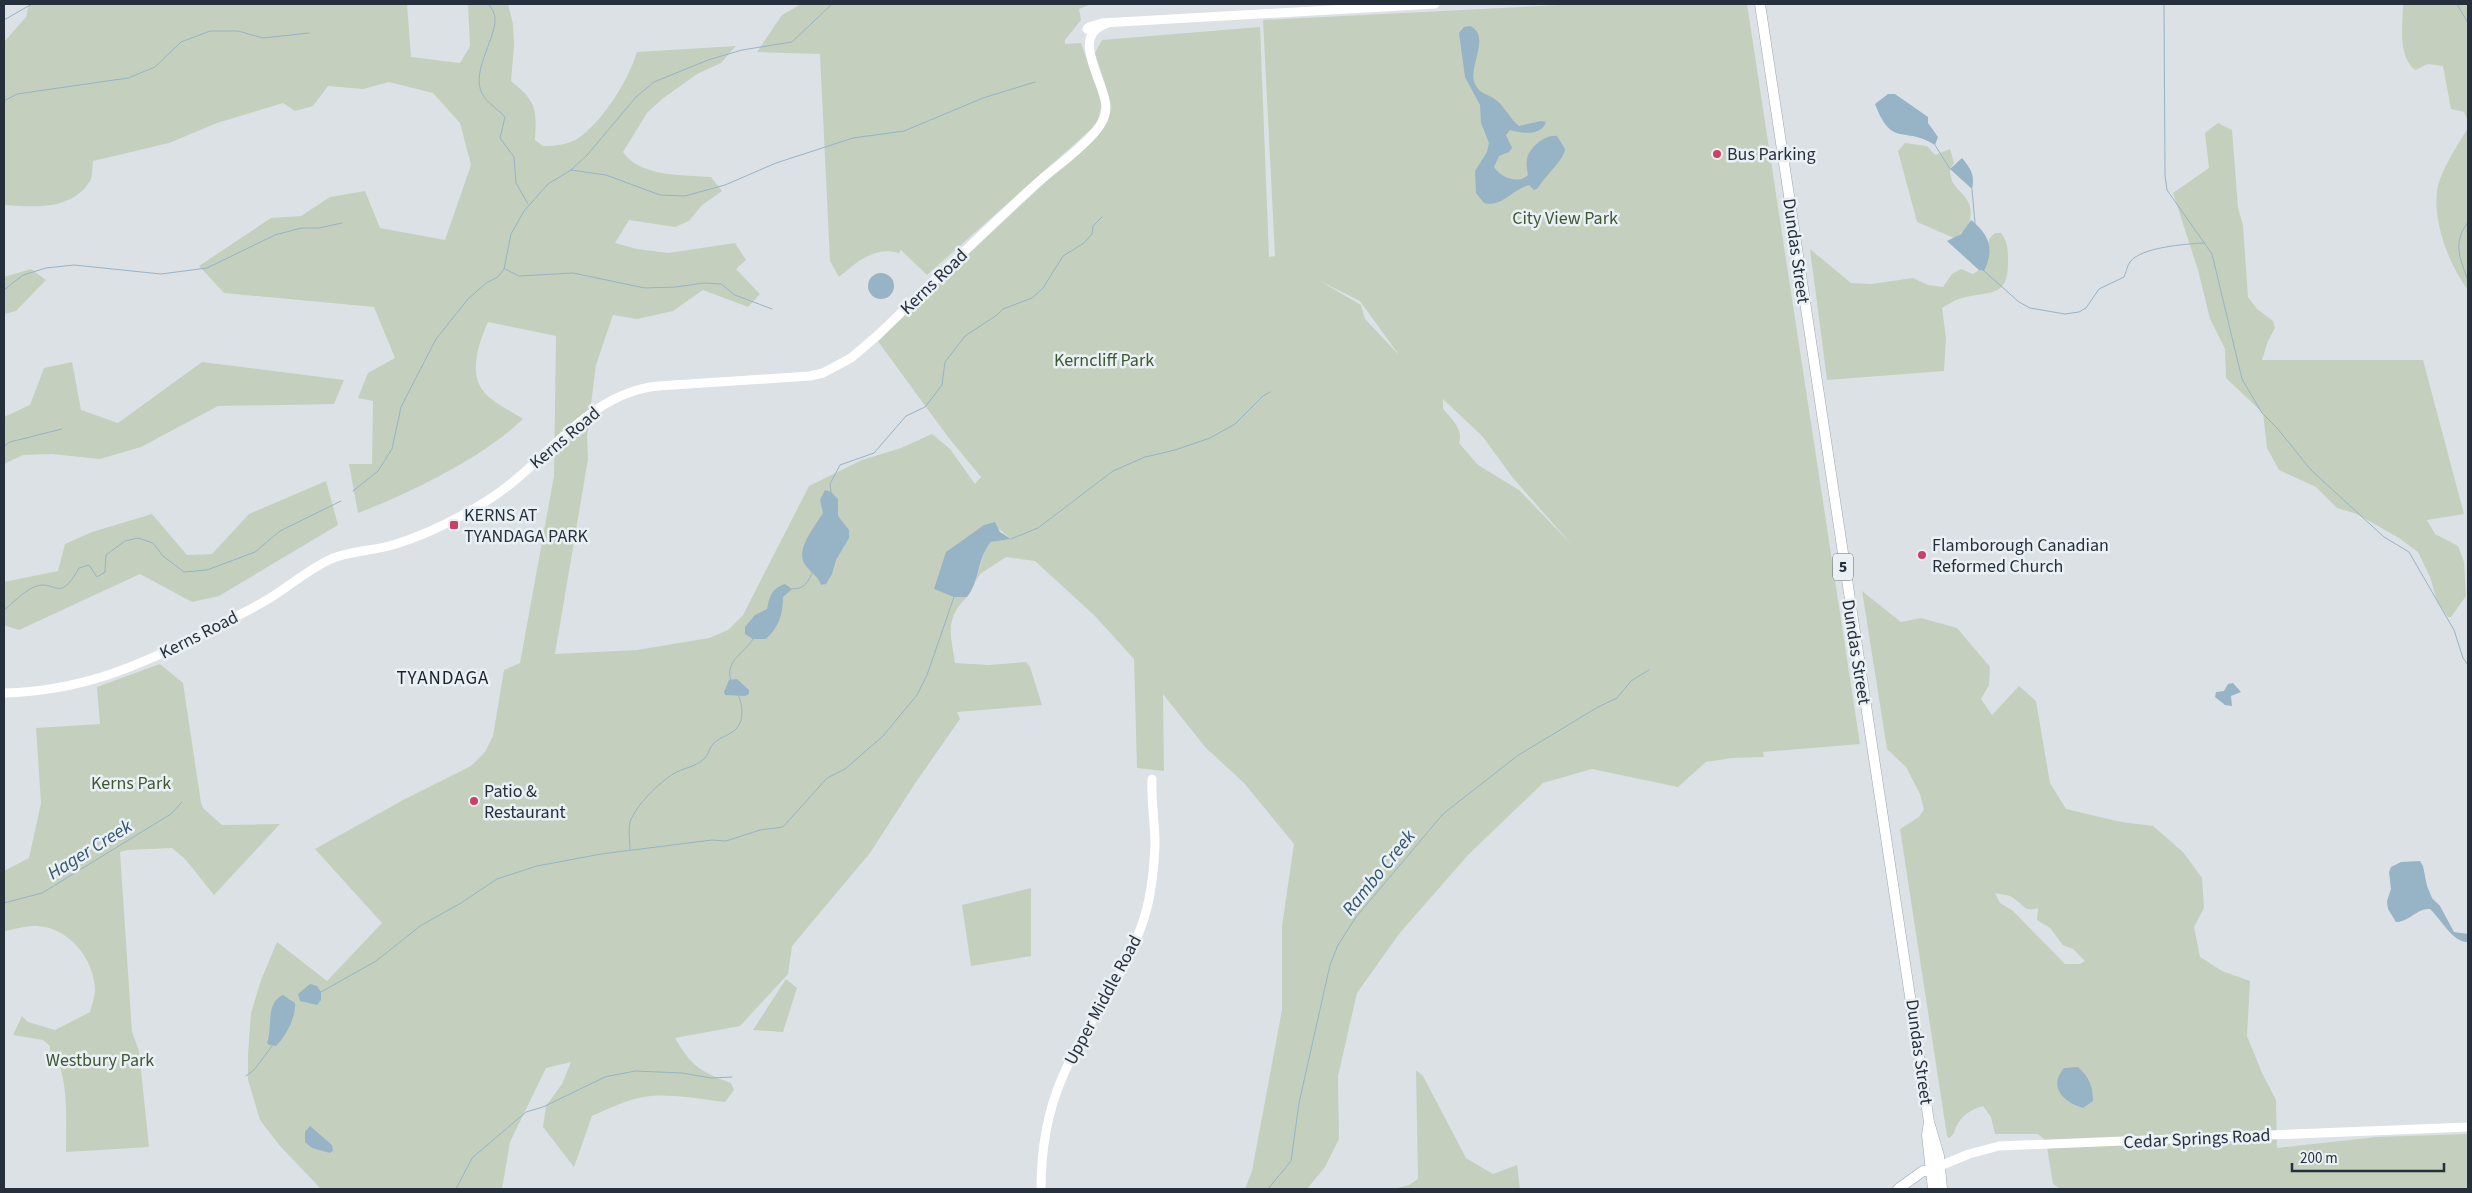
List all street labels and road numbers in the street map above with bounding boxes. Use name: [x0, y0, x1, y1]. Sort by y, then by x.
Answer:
street label: Dundas Street: [1776, 197, 1816, 305]
street label: Kerns Road: [895, 243, 973, 321]
street label: Kerns Road: [524, 401, 606, 475]
road number: 5: [1833, 554, 1853, 580]
street label: Dundas Street: [1835, 598, 1877, 706]
street label: Kerns Road: [155, 605, 243, 665]
street label: Upper Middle Road: [1058, 931, 1148, 1069]
street label: Dundas Street: [1899, 998, 1939, 1106]
street label: Cedar Springs Road: [2123, 1123, 2271, 1155]

